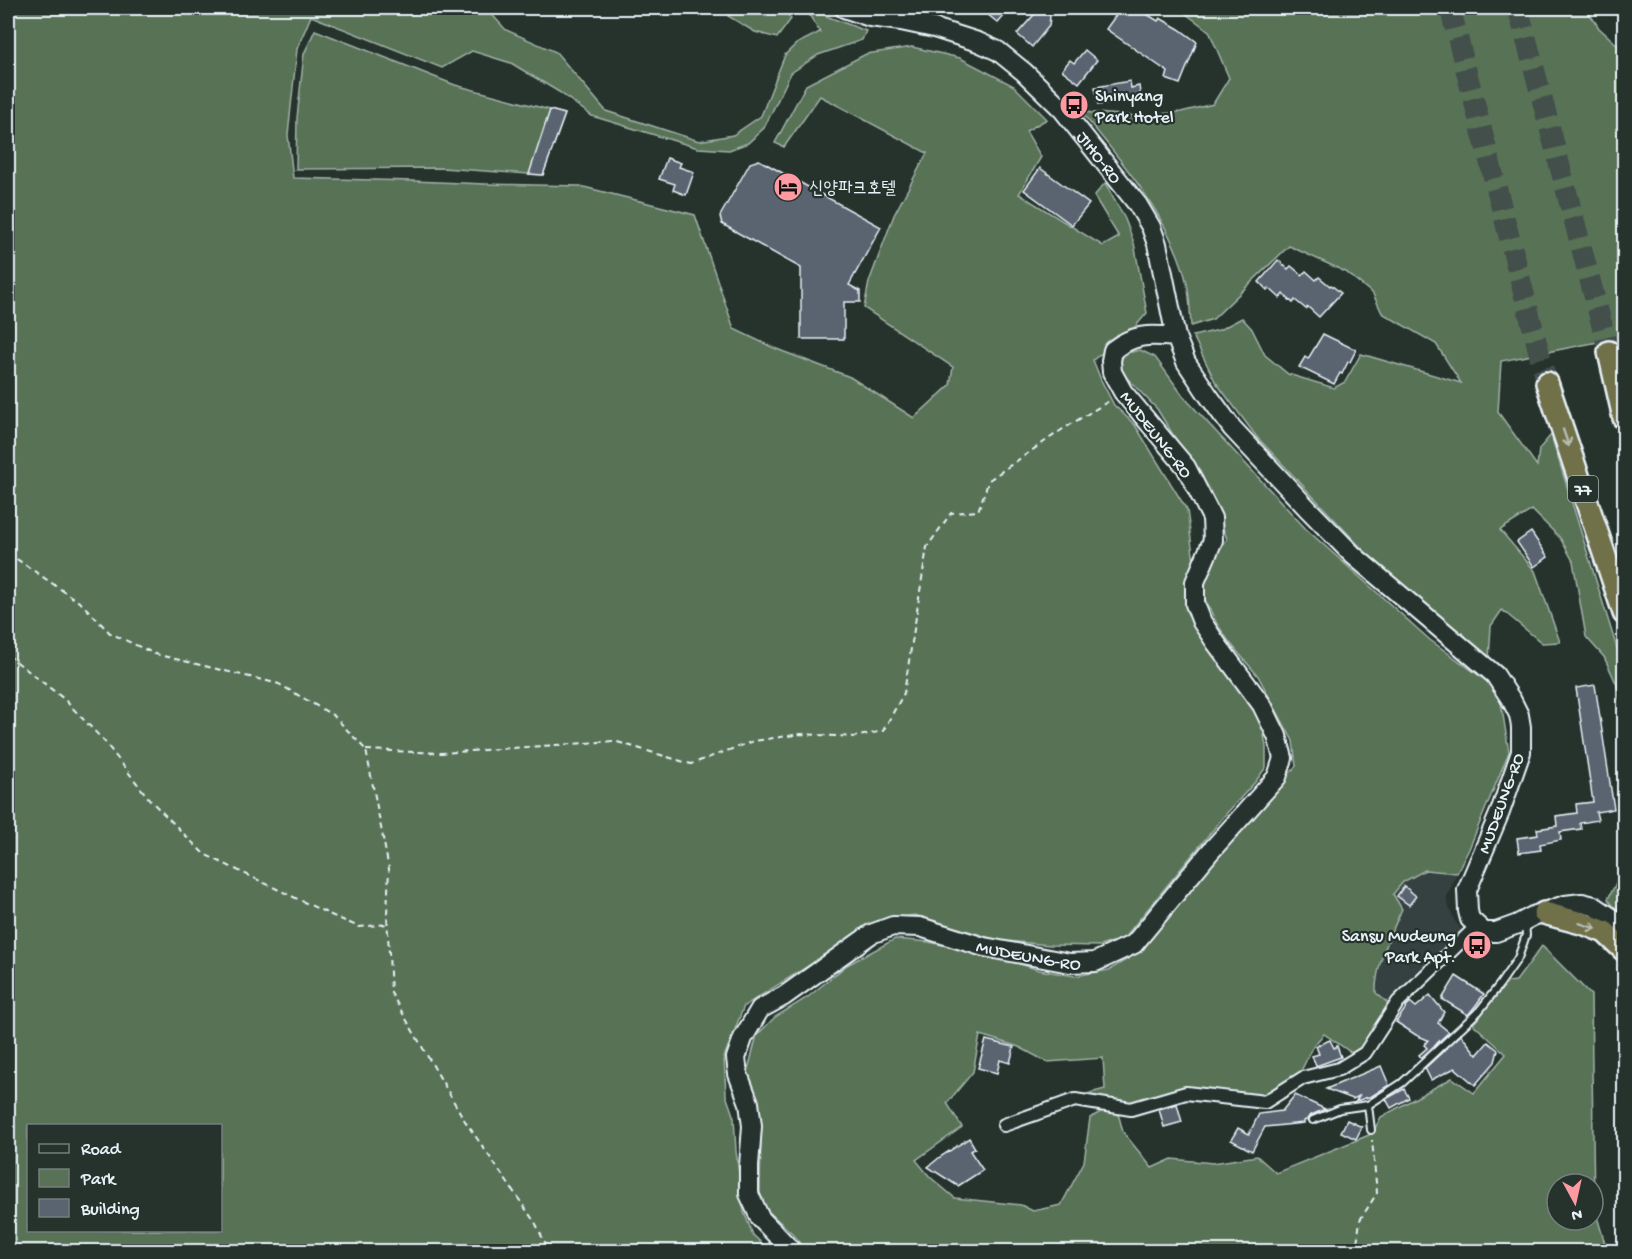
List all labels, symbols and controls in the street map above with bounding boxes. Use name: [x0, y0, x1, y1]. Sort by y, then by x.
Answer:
place label: Shinyang Park Hotel: [1094, 87, 1174, 129]
bus stop icon: Shinyang Park Hotel: [1058, 89, 1090, 121]
street label: JIHO-RO: [1071, 128, 1125, 189]
hotel icon: 신양파크호텔: [772, 171, 804, 203]
place label: 신양파크호텔: [809, 179, 896, 200]
street label: MUDEUNG-RO: [1114, 388, 1196, 484]
one-way arrow: [1561, 428, 1572, 447]
road number: 77: [1568, 476, 1598, 502]
street label: MUDEUNG-RO: [1474, 751, 1530, 857]
one-way arrow: [1578, 921, 1597, 932]
place label: Sansu Mudeung Park Apt.: [1342, 927, 1456, 969]
bus stop icon: Sansu Mudeung Park Apt.: [1461, 929, 1493, 961]
street label: MUDEUNG-RO: [973, 937, 1081, 976]
legend: [27, 1124, 222, 1232]
text: Road: [81, 1140, 122, 1161]
text: Park: [80, 1170, 117, 1191]
north arrow: [1545, 1172, 1605, 1232]
text: Building: [80, 1200, 140, 1221]
text: N: [1570, 1203, 1583, 1224]

